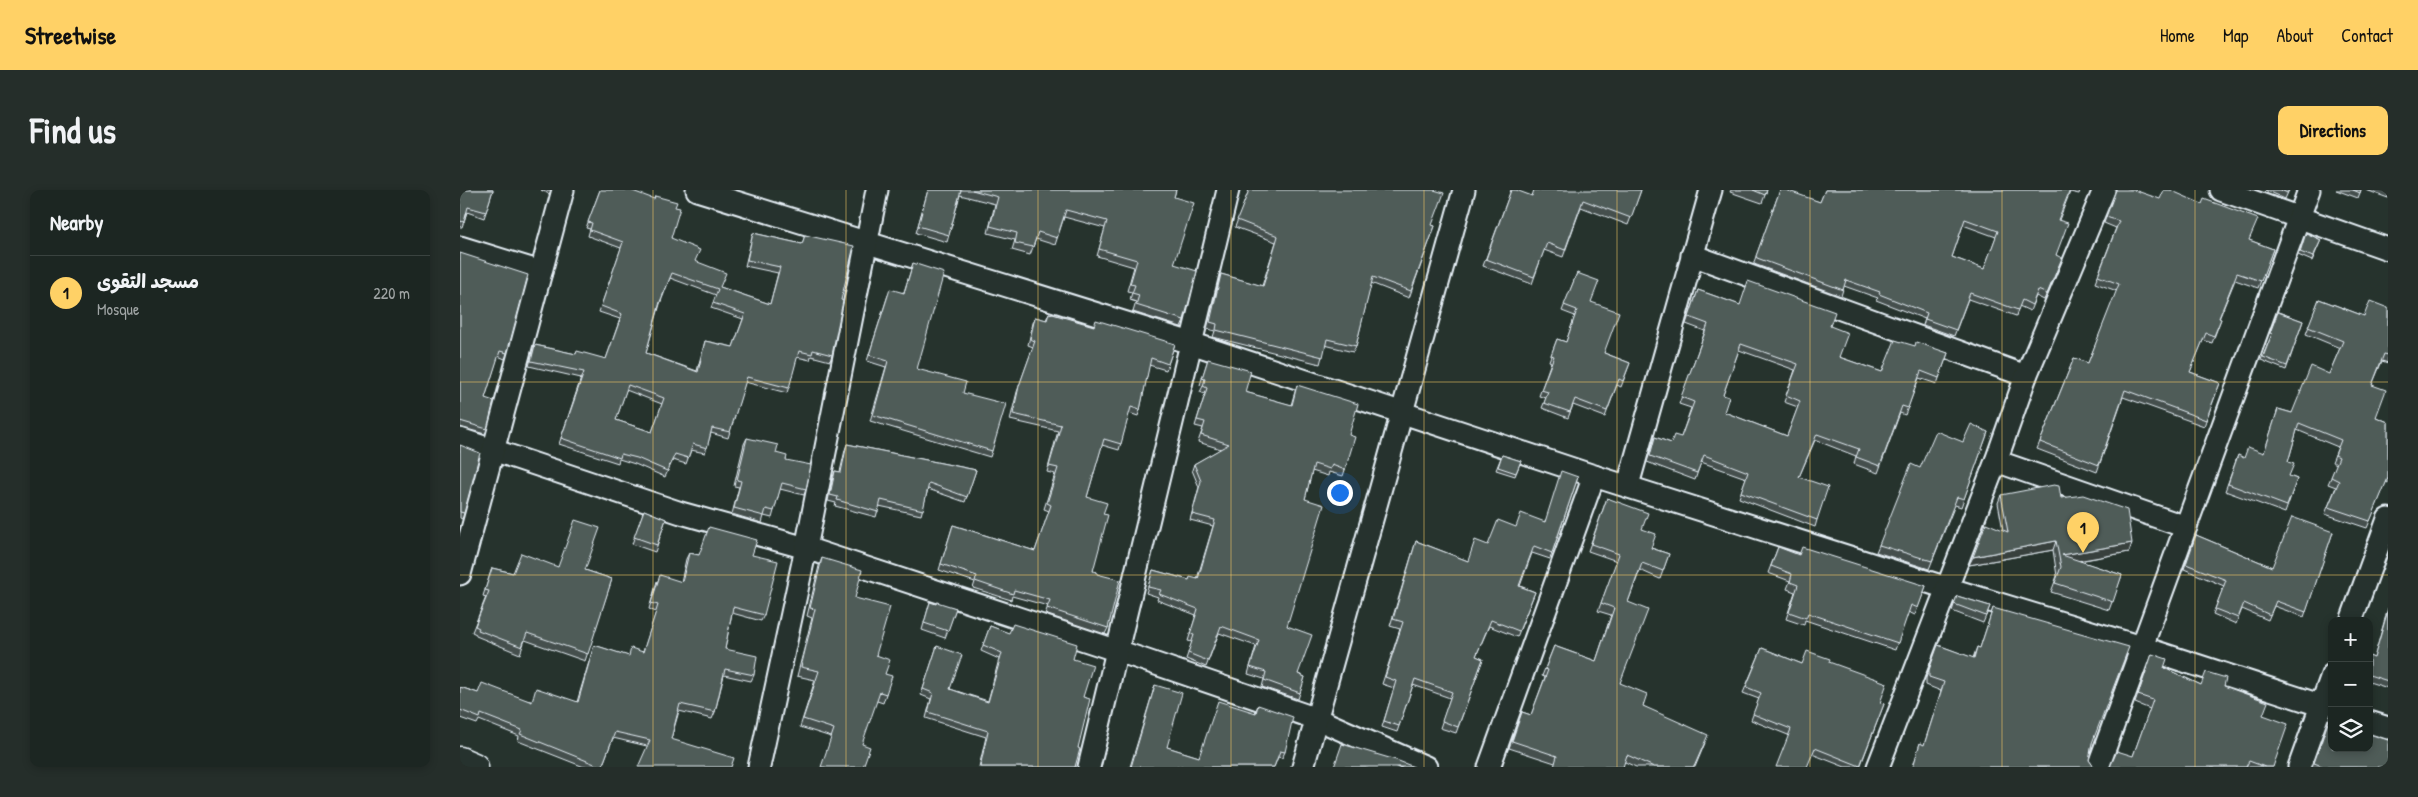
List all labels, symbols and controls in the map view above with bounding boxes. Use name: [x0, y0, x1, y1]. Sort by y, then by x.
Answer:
text: Streetwise: [25, 19, 116, 51]
text: Home: [2160, 23, 2195, 48]
text: Map: [2223, 23, 2248, 48]
text: About: [2276, 23, 2313, 48]
text: Contact: [2341, 23, 2393, 48]
button: Directions: [2278, 106, 2388, 155]
text: Find us: [30, 107, 116, 154]
text: Nearby: [50, 208, 103, 237]
text: مسجد التقوى: [97, 268, 199, 294]
text: 1: [63, 282, 69, 304]
text: 220 m: [373, 282, 410, 304]
text: Mosque: [97, 298, 139, 320]
your location: [1327, 480, 1353, 506]
pin: 1: [2067, 512, 2099, 553]
map controls: [2328, 617, 2373, 752]
button: +: [2328, 617, 2373, 662]
button: −: [2328, 662, 2373, 707]
button: layers: [2328, 707, 2373, 752]

